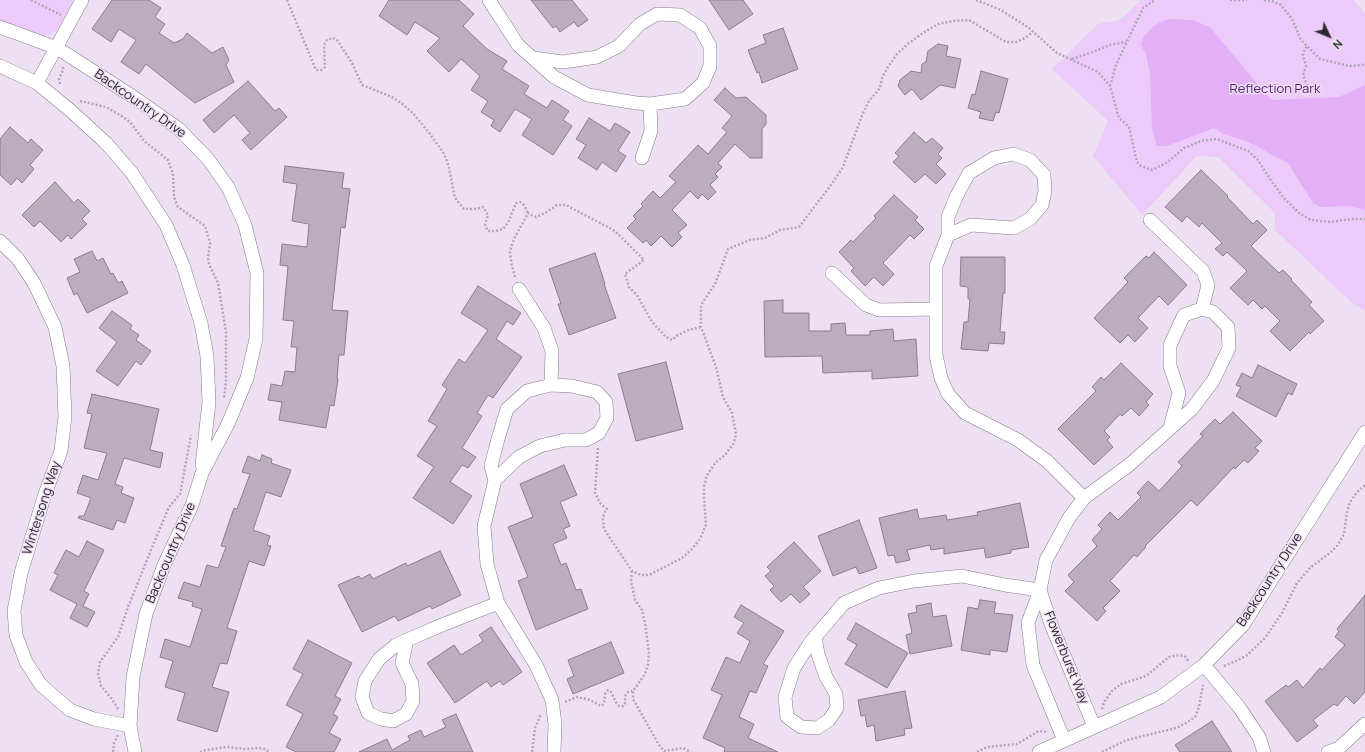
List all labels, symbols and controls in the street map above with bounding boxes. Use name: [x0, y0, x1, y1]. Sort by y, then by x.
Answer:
north arrow: [1309, 16, 1349, 56]
text: N: [1330, 37, 1346, 53]
street label: Backcountry Drive: [91, 66, 189, 142]
park label: Reflection Park: [1230, 81, 1320, 97]
street label: Wintersong Way: [20, 459, 64, 557]
street label: Backcountry Drive: [143, 500, 199, 606]
street label: Backcountry Drive: [1234, 530, 1306, 630]
street label: Flowerburst Way: [1040, 609, 1092, 707]

